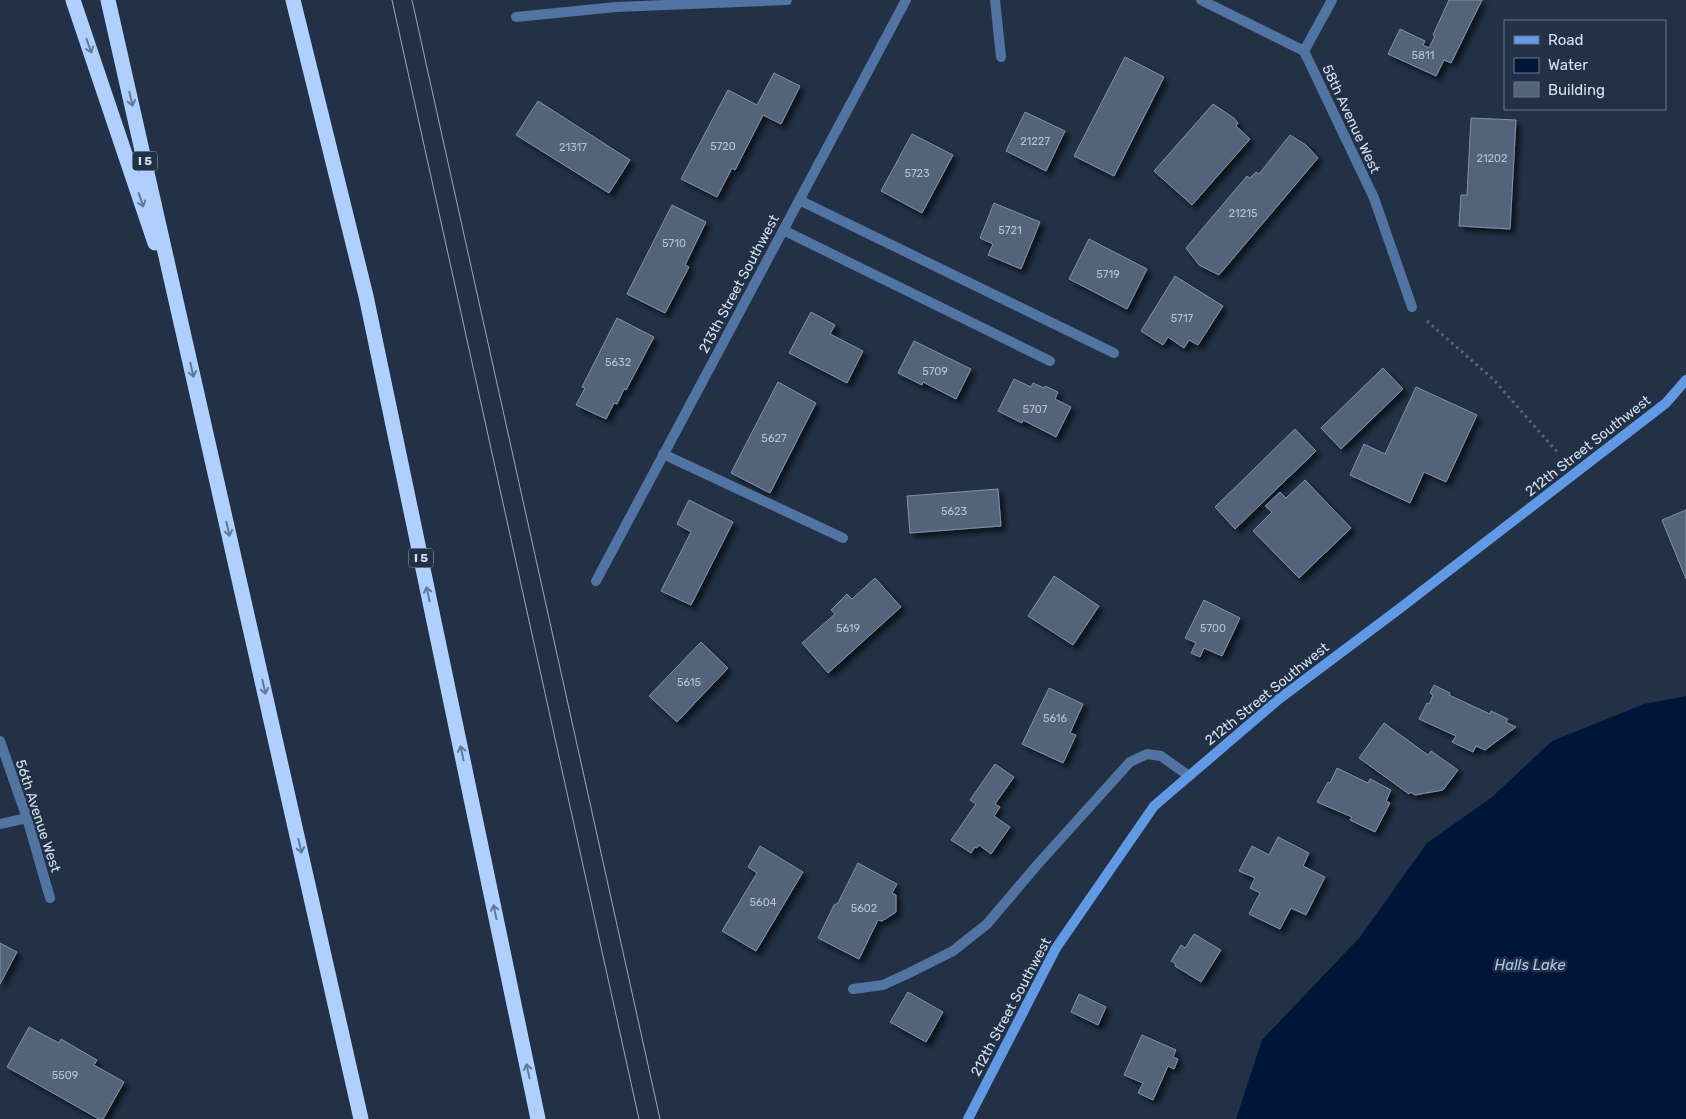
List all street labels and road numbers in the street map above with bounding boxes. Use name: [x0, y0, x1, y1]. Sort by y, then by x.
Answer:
street label: 58th Avenue West: [1318, 62, 1384, 176]
road number: I 5: [132, 152, 158, 170]
street label: 213th Street Southwest: [695, 211, 783, 356]
street label: 212th Street Southwest: [1522, 391, 1654, 500]
road number: I 5: [408, 548, 434, 568]
street label: 212th Street Southwest: [1202, 639, 1333, 749]
street label: 56th Avenue West: [12, 758, 64, 875]
street label: 212th Street Southwest: [967, 934, 1055, 1079]

